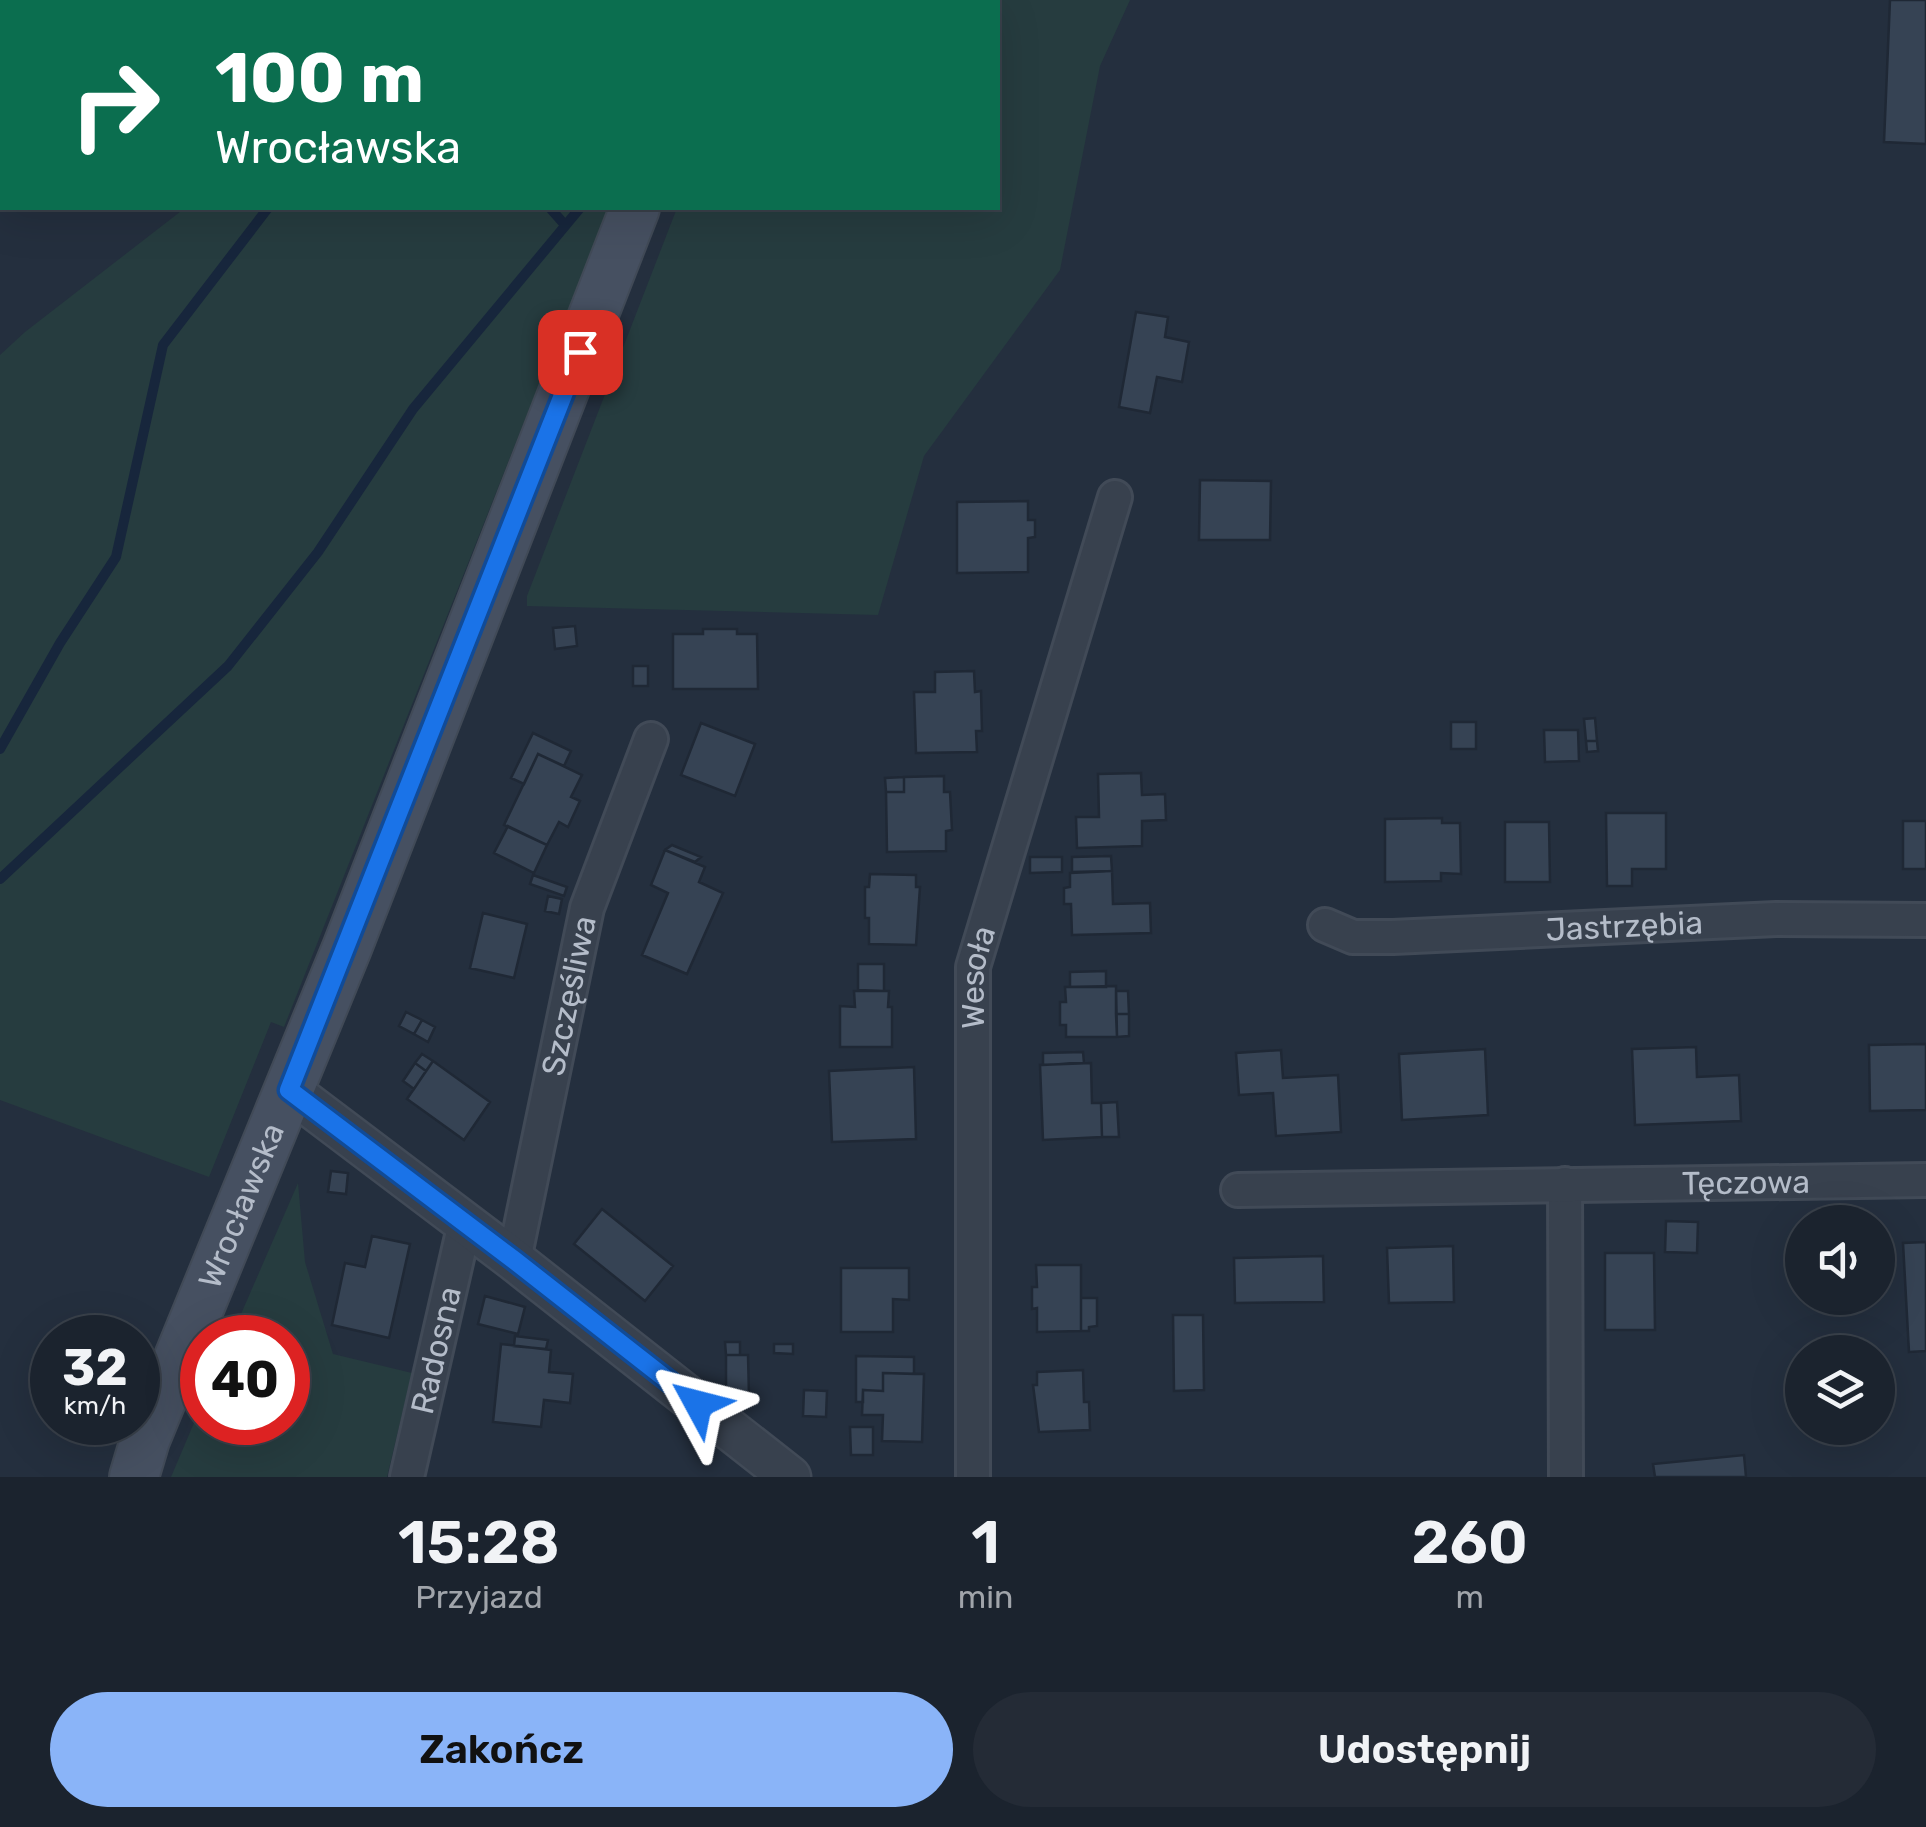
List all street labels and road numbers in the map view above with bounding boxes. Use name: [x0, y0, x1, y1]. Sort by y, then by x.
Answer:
street label: Jastrzębia: [1545, 903, 1704, 949]
street label: Szczęśliwa: [534, 912, 604, 1079]
street label: Wesoła: [954, 921, 1003, 1029]
street label: Wrocławska: [190, 1117, 292, 1294]
street label: Tęczowa: [1682, 1163, 1810, 1203]
street label: Radosna: [403, 1283, 469, 1418]

